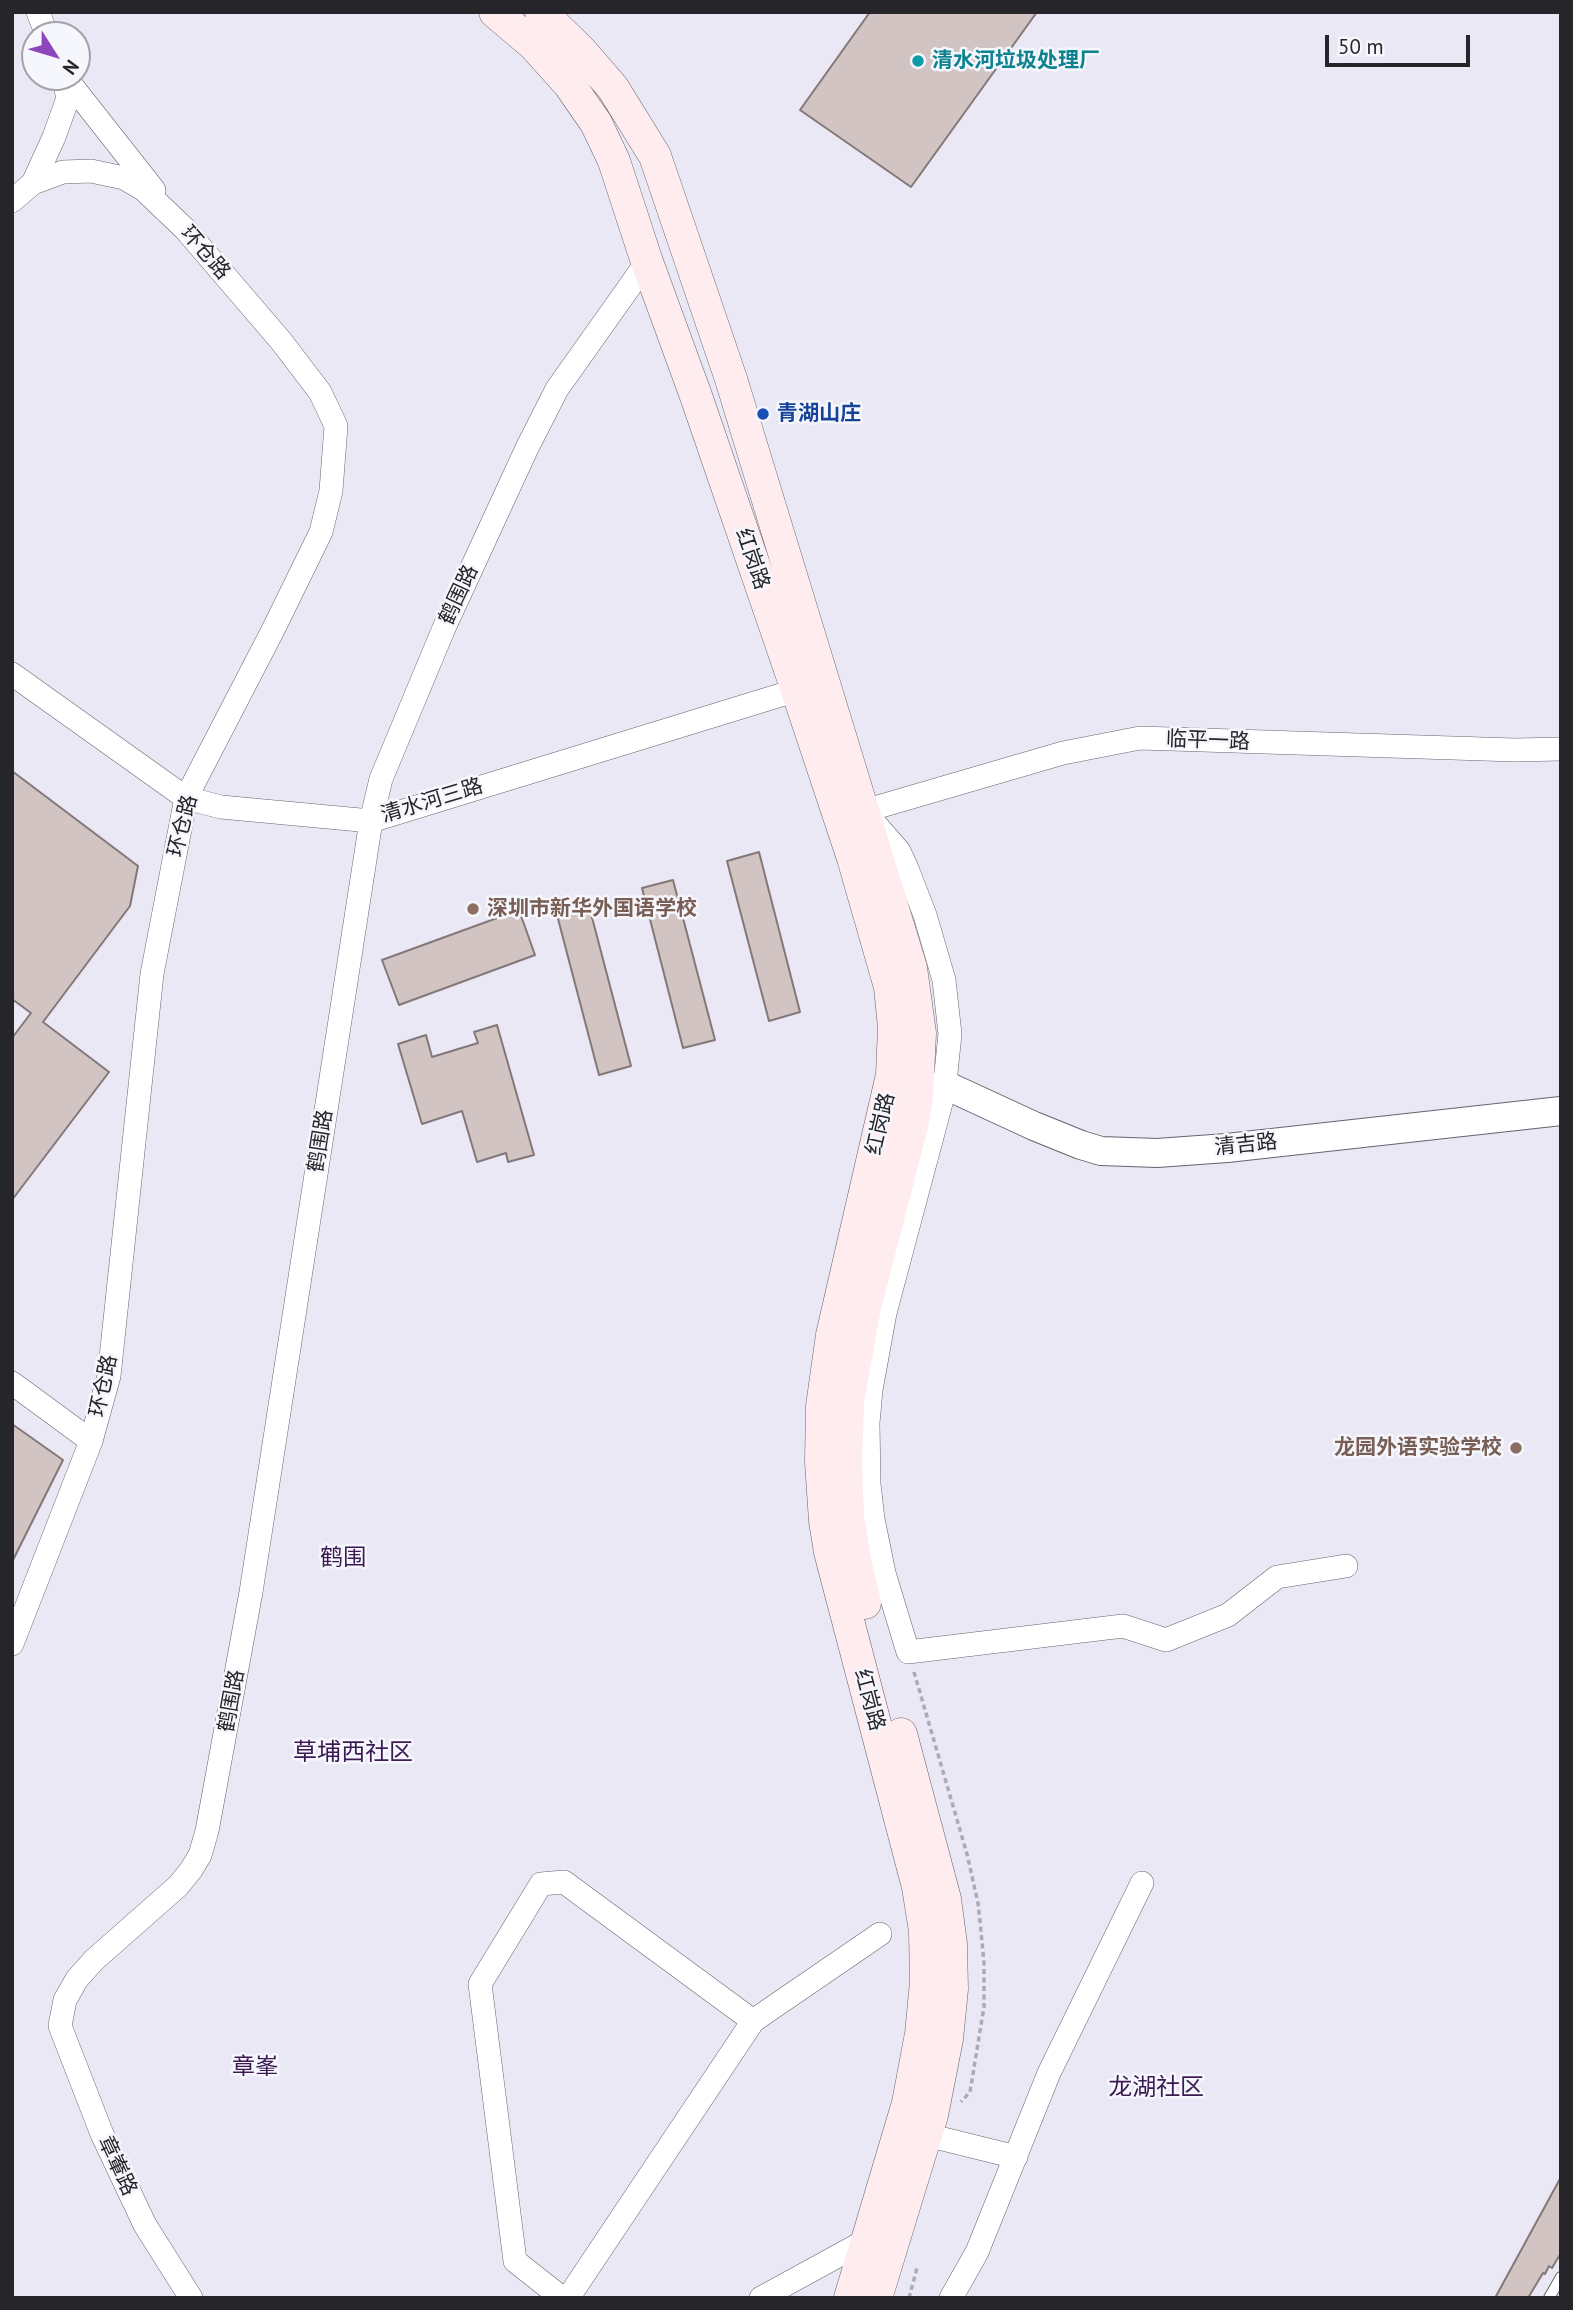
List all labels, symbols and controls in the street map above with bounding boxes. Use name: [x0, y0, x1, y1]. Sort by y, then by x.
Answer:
north arrow: [21, 21, 91, 91]
scale bar: [1328, 21, 1473, 65]
text: 50 m: [1338, 33, 1384, 60]
place label: 清水河垃圾处理厂: [932, 48, 1100, 74]
marker: 清水河垃圾处理厂: [910, 53, 926, 69]
text: N: [58, 55, 85, 80]
street label: 环仓路: [175, 221, 235, 285]
place label: 青湖山庄: [777, 401, 861, 427]
marker: 青湖山庄: [755, 406, 771, 422]
street label: 红岗路: [730, 525, 774, 593]
street label: 鹤围路: [434, 561, 484, 629]
street label: 临平一路: [1166, 727, 1250, 755]
street label: 清水河三路: [378, 774, 486, 828]
street label: 环仓路: [163, 792, 203, 860]
place label: 深圳市新华外国语学校: [487, 896, 697, 922]
marker: 深圳市新华外国语学校: [465, 901, 481, 917]
street label: 红岗路: [862, 1090, 900, 1158]
street label: 鹤围路: [304, 1108, 338, 1174]
street label: 清吉路: [1213, 1129, 1279, 1161]
street label: 环仓路: [85, 1353, 123, 1419]
place label: 龙园外语实验学校: [1334, 1435, 1502, 1461]
marker: 龙园外语实验学校: [1508, 1440, 1524, 1456]
district label: 鹤围: [320, 1544, 366, 1572]
street label: 红岗路: [849, 1666, 889, 1734]
street label: 鹤围路: [214, 1668, 250, 1734]
district label: 草埔西社区: [293, 1739, 413, 1767]
district label: 章峯: [232, 2053, 278, 2081]
district label: 龙湖社区: [1108, 2074, 1204, 2102]
street label: 章輋路: [92, 2132, 142, 2200]

